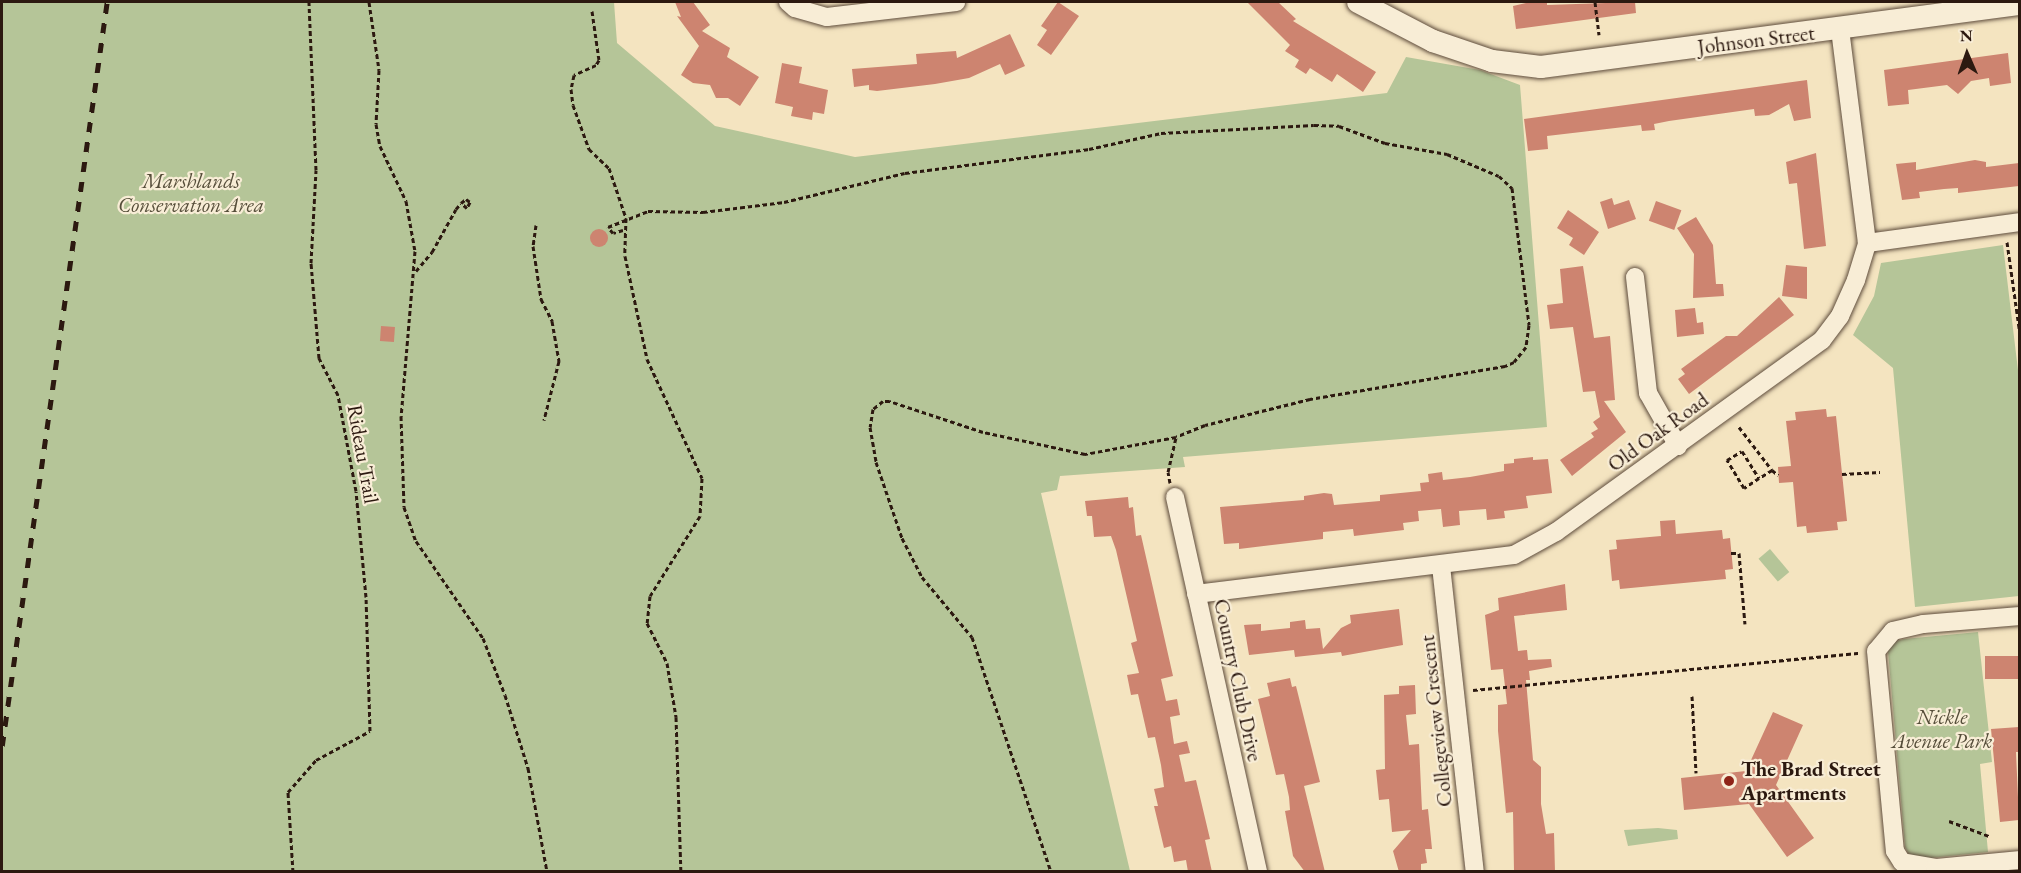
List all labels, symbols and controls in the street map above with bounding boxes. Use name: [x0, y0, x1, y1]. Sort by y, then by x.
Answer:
street label: Johnson Street: [1696, 20, 1816, 60]
north arrow: [1937, 24, 1997, 84]
text: N: [1960, 25, 1973, 46]
park label: Marshlands Conservation Area: [118, 168, 264, 218]
street label: Old Oak Road: [1603, 387, 1713, 477]
street label: Rideau Trail: [342, 403, 384, 505]
street label: Country Club Drive: [1208, 597, 1268, 763]
street label: Collegeview Crescent: [1414, 634, 1458, 808]
park label: Nickle Avenue Park: [1892, 704, 1992, 754]
place label: The Brad Street Apartments: [1741, 756, 1881, 806]
marker: The Brad Street Apartments: [1722, 774, 1736, 788]

